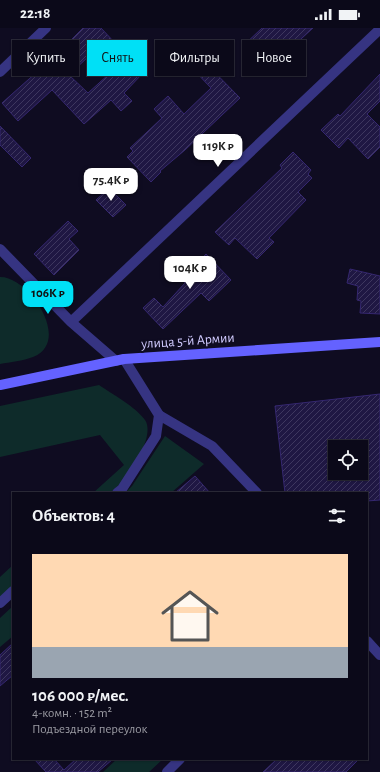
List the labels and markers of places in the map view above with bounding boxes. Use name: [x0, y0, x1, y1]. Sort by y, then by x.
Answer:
pin: 119K ₽: [185, 134, 251, 168]
pin: 75.4K ₽: [74, 168, 148, 202]
pin: 104K ₽: [157, 256, 223, 290]
pin: 106K ₽: [15, 281, 81, 315]

